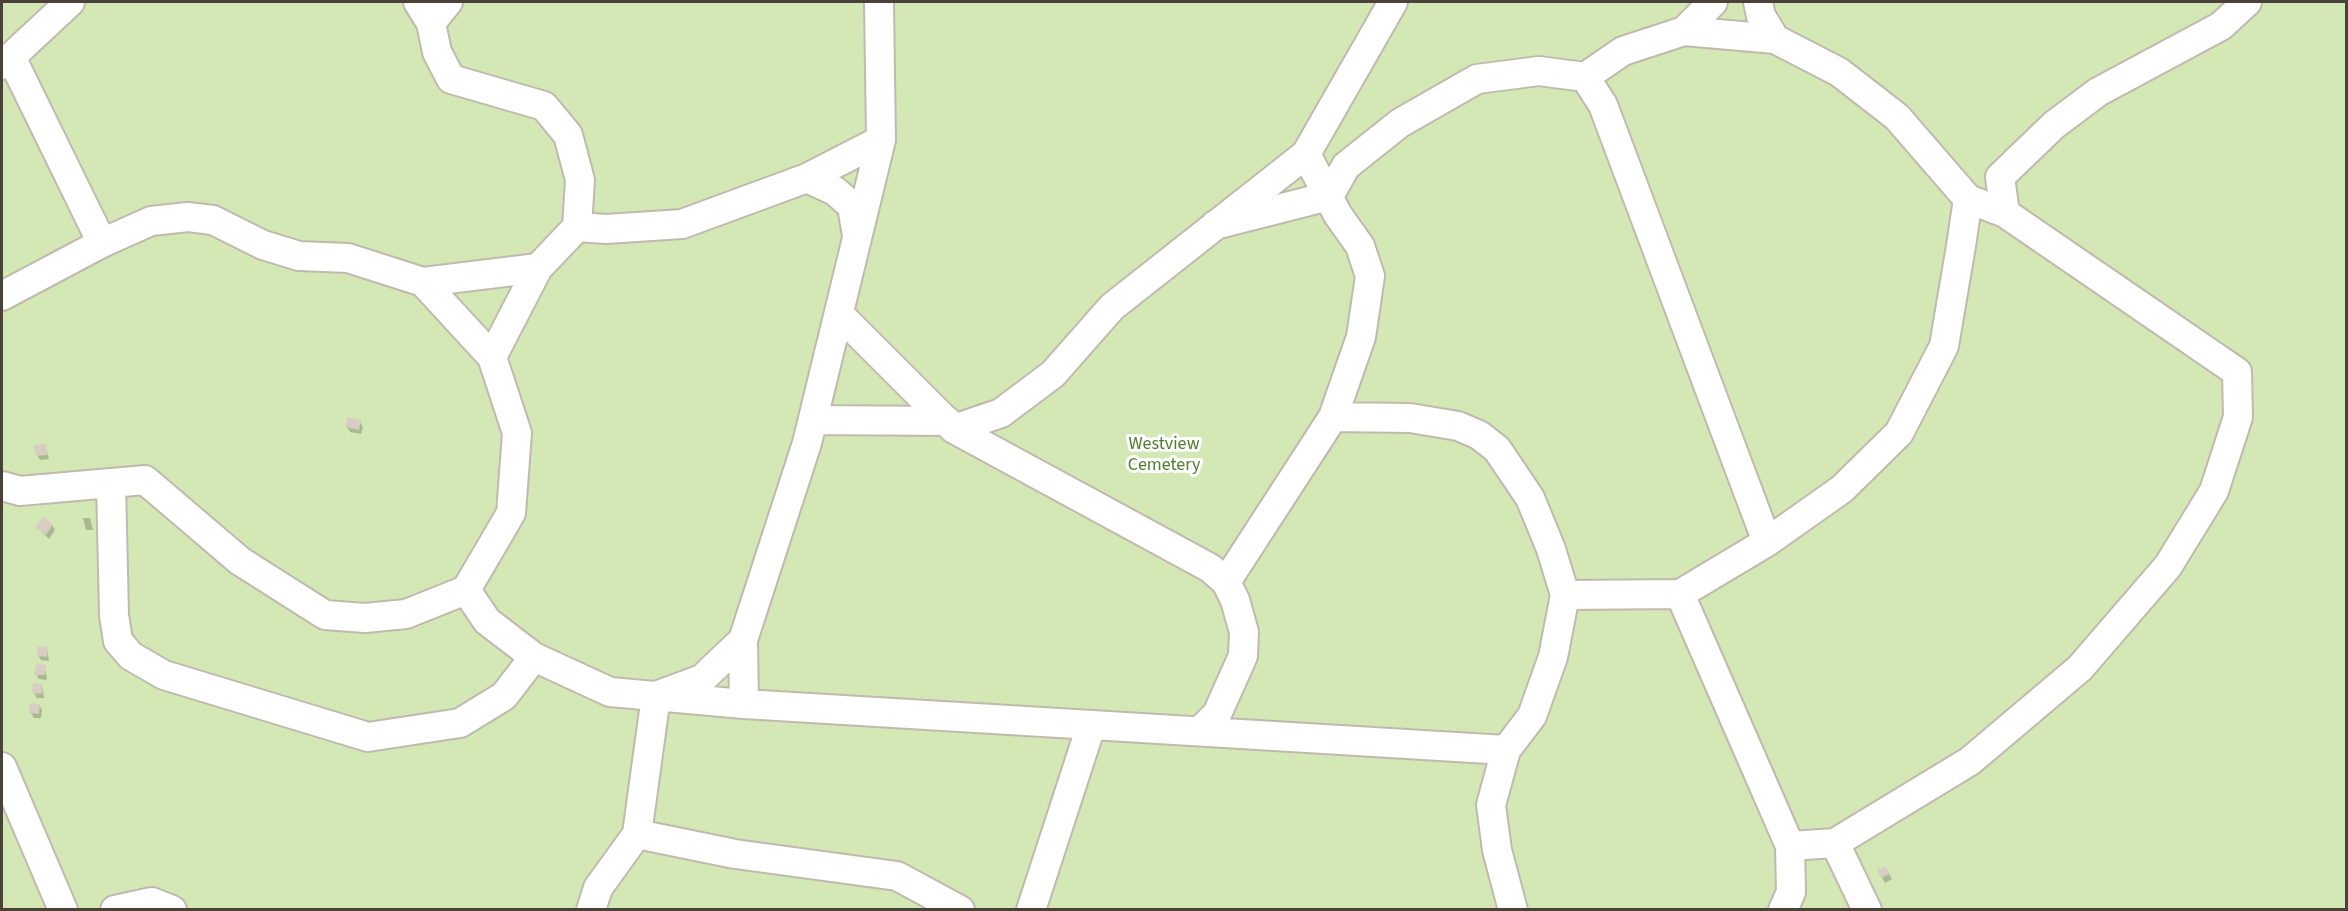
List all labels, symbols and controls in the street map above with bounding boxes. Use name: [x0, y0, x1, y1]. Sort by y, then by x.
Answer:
park label: Westview Cemetery: [1128, 434, 1200, 476]

